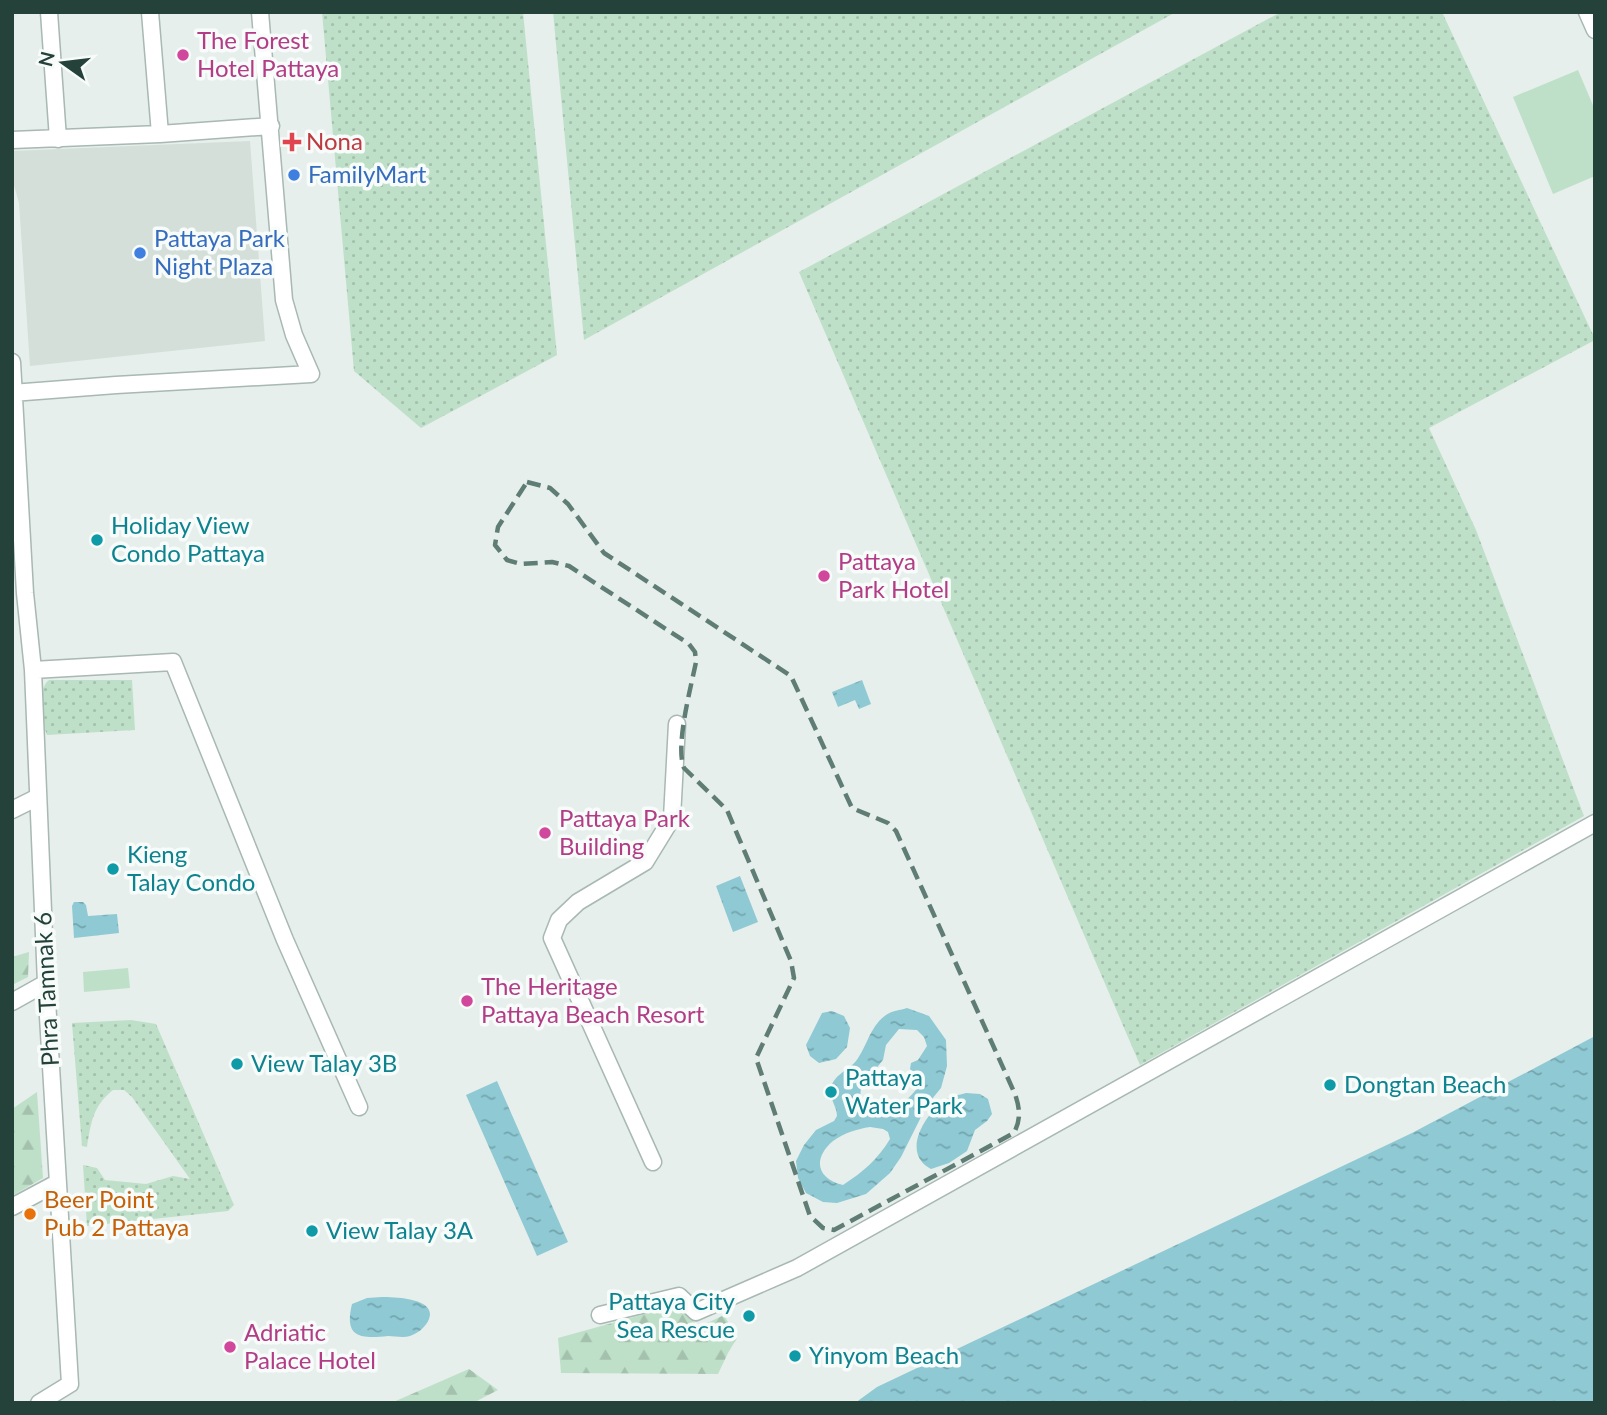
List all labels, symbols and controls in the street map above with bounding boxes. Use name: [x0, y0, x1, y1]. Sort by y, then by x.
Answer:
place label: The Forest Hotel Pattaya: [197, 25, 339, 82]
north arrow: [28, 28, 98, 98]
marker: The Forest Hotel Pattaya: [175, 47, 191, 63]
text: N: [33, 49, 59, 69]
place label: Nona: [306, 126, 363, 155]
marker: Nona: [284, 134, 300, 150]
place label: FamilyMart: [308, 159, 427, 188]
marker: FamilyMart: [286, 167, 302, 183]
place label: Pattaya Park Night Plaza: [154, 223, 286, 280]
marker: Pattaya Park Night Plaza: [132, 245, 148, 261]
place label: Holiday View Condo Pattaya: [111, 510, 265, 567]
marker: Holiday View Condo Pattaya: [89, 532, 105, 548]
place label: Pattaya Park Hotel: [838, 546, 949, 603]
marker: Pattaya Park Hotel: [816, 568, 832, 584]
place label: Pattaya Park Building: [559, 803, 691, 860]
marker: Pattaya Park Building: [537, 825, 553, 841]
place label: Kieng Talay Condo: [127, 839, 255, 896]
marker: Kieng Talay Condo: [105, 861, 121, 877]
street label: Phra Tamnak 6: [27, 911, 64, 1067]
place label: The Heritage Pattaya Beach Resort: [481, 971, 705, 1028]
marker: The Heritage Pattaya Beach Resort: [459, 993, 475, 1009]
place label: View Talay 3B: [251, 1048, 397, 1077]
marker: View Talay 3B: [229, 1056, 245, 1072]
place label: Pattaya Water Park: [845, 1062, 964, 1119]
place label: Dongtan Beach: [1344, 1069, 1506, 1098]
marker: Dongtan Beach: [1322, 1077, 1338, 1093]
marker: Pattaya Water Park: [823, 1084, 839, 1100]
place label: Beer Point Pub 2 Pattaya: [44, 1184, 189, 1241]
marker: Beer Point Pub 2 Pattaya: [22, 1206, 38, 1222]
place label: View Talay 3A: [326, 1215, 474, 1244]
marker: View Talay 3A: [304, 1223, 320, 1239]
place label: Pattaya City Sea Rescue: [608, 1286, 736, 1343]
marker: Pattaya City Sea Rescue: [741, 1308, 757, 1324]
place label: Adriatic Palace Hotel: [244, 1317, 376, 1374]
marker: Adriatic Palace Hotel: [222, 1339, 238, 1355]
place label: Yinyom Beach: [809, 1340, 959, 1369]
marker: Yinyom Beach: [787, 1348, 803, 1364]

